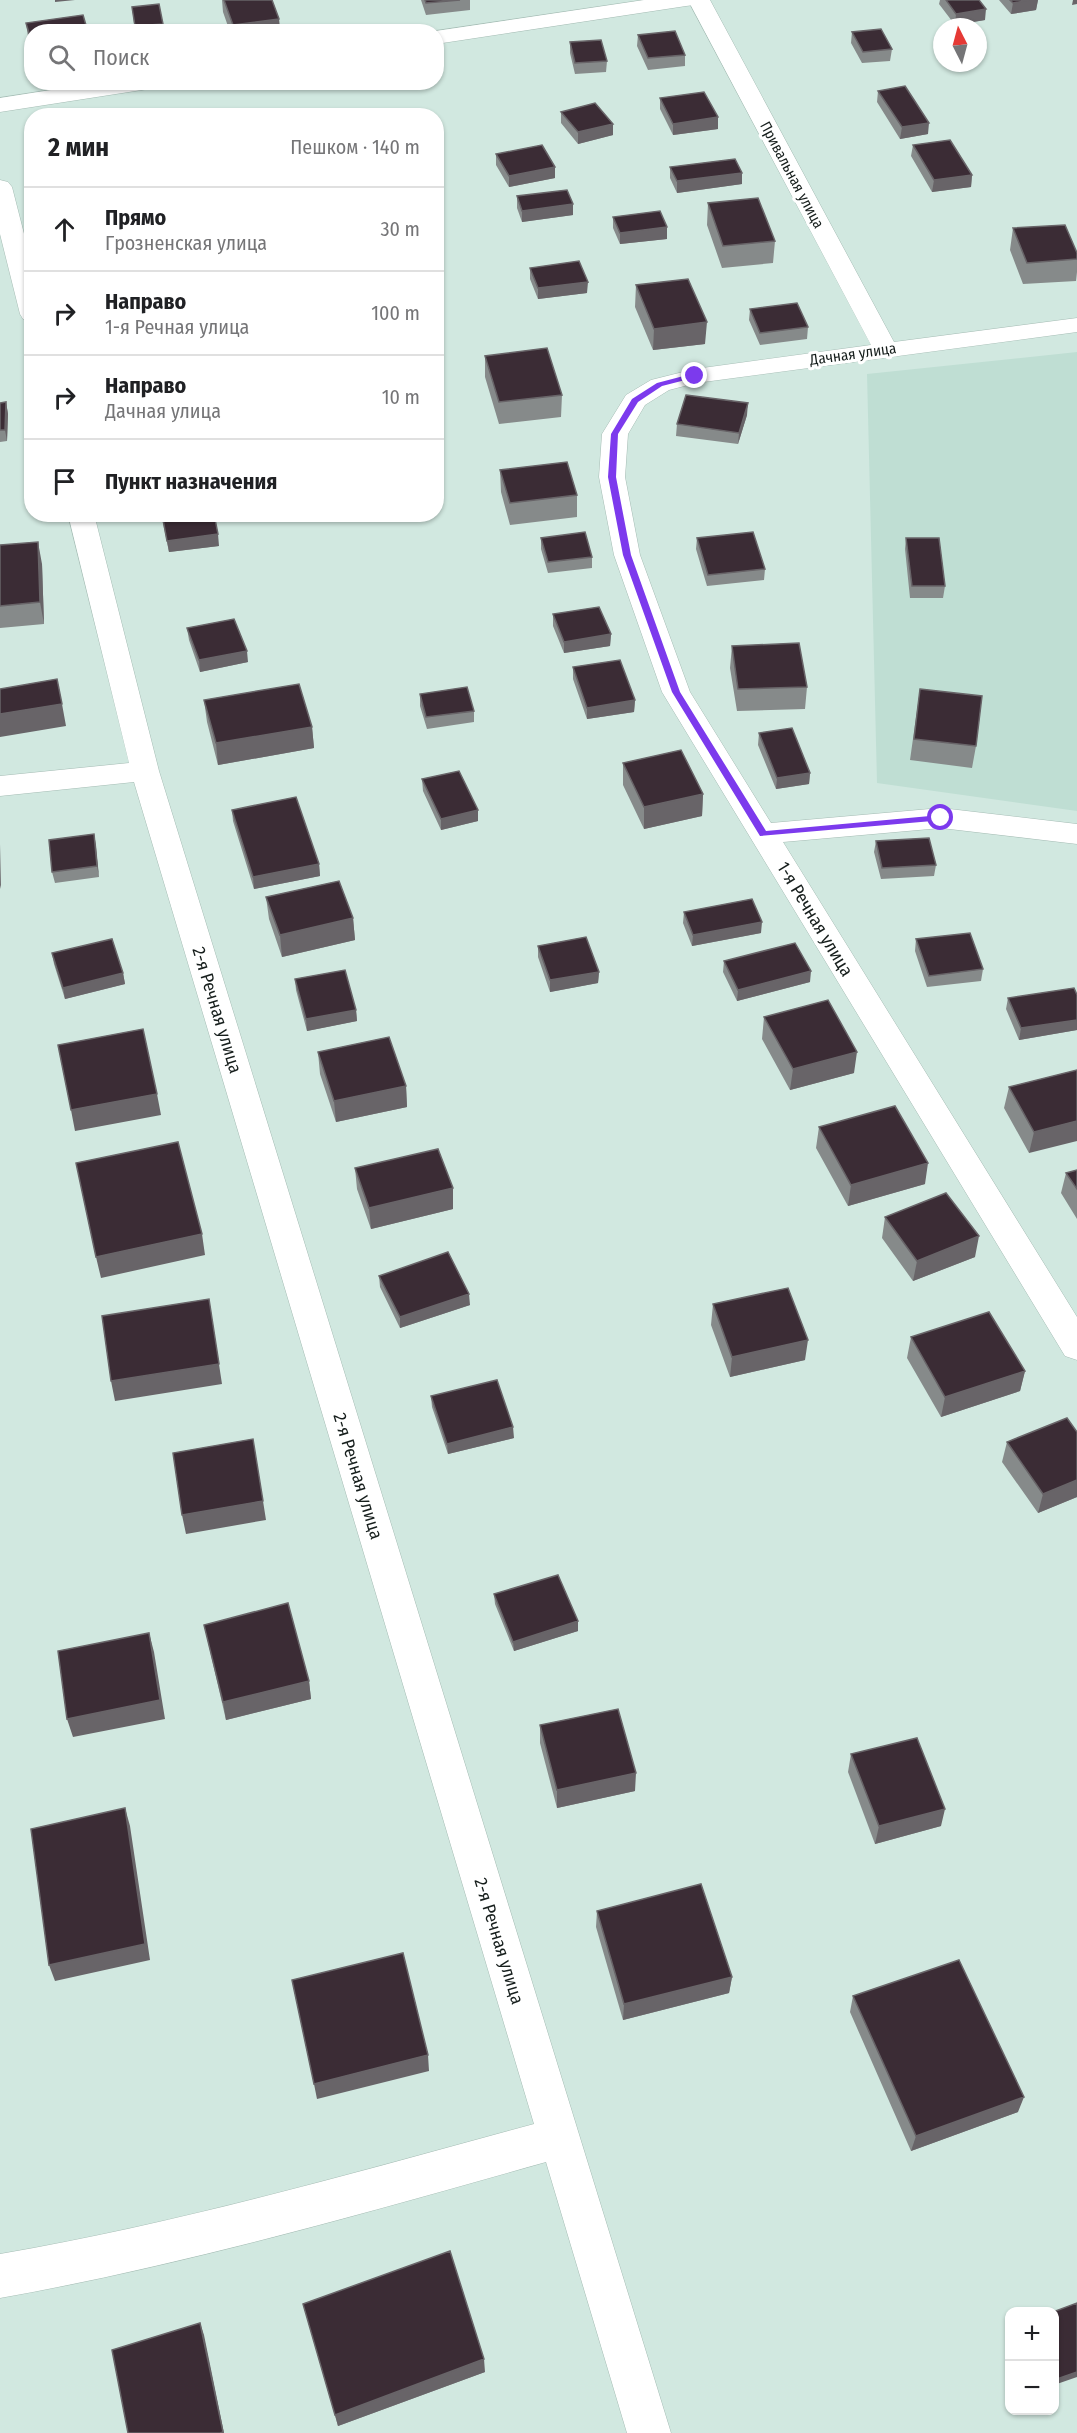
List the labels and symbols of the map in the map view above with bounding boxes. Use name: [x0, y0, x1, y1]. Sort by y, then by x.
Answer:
north arrow: [933, 18, 987, 72]
street label: Привальная улица: [756, 119, 828, 231]
street label: Дачная улица: [808, 339, 897, 369]
route end: [681, 362, 707, 388]
route start: [927, 804, 953, 830]
street label: 1-я Речная улица: [772, 858, 858, 980]
street label: 2-я Речная улица: [187, 944, 247, 1076]
street label: 2-я Речная улица: [328, 1410, 388, 1542]
street label: 2-я Речная улица: [469, 1875, 529, 2007]

